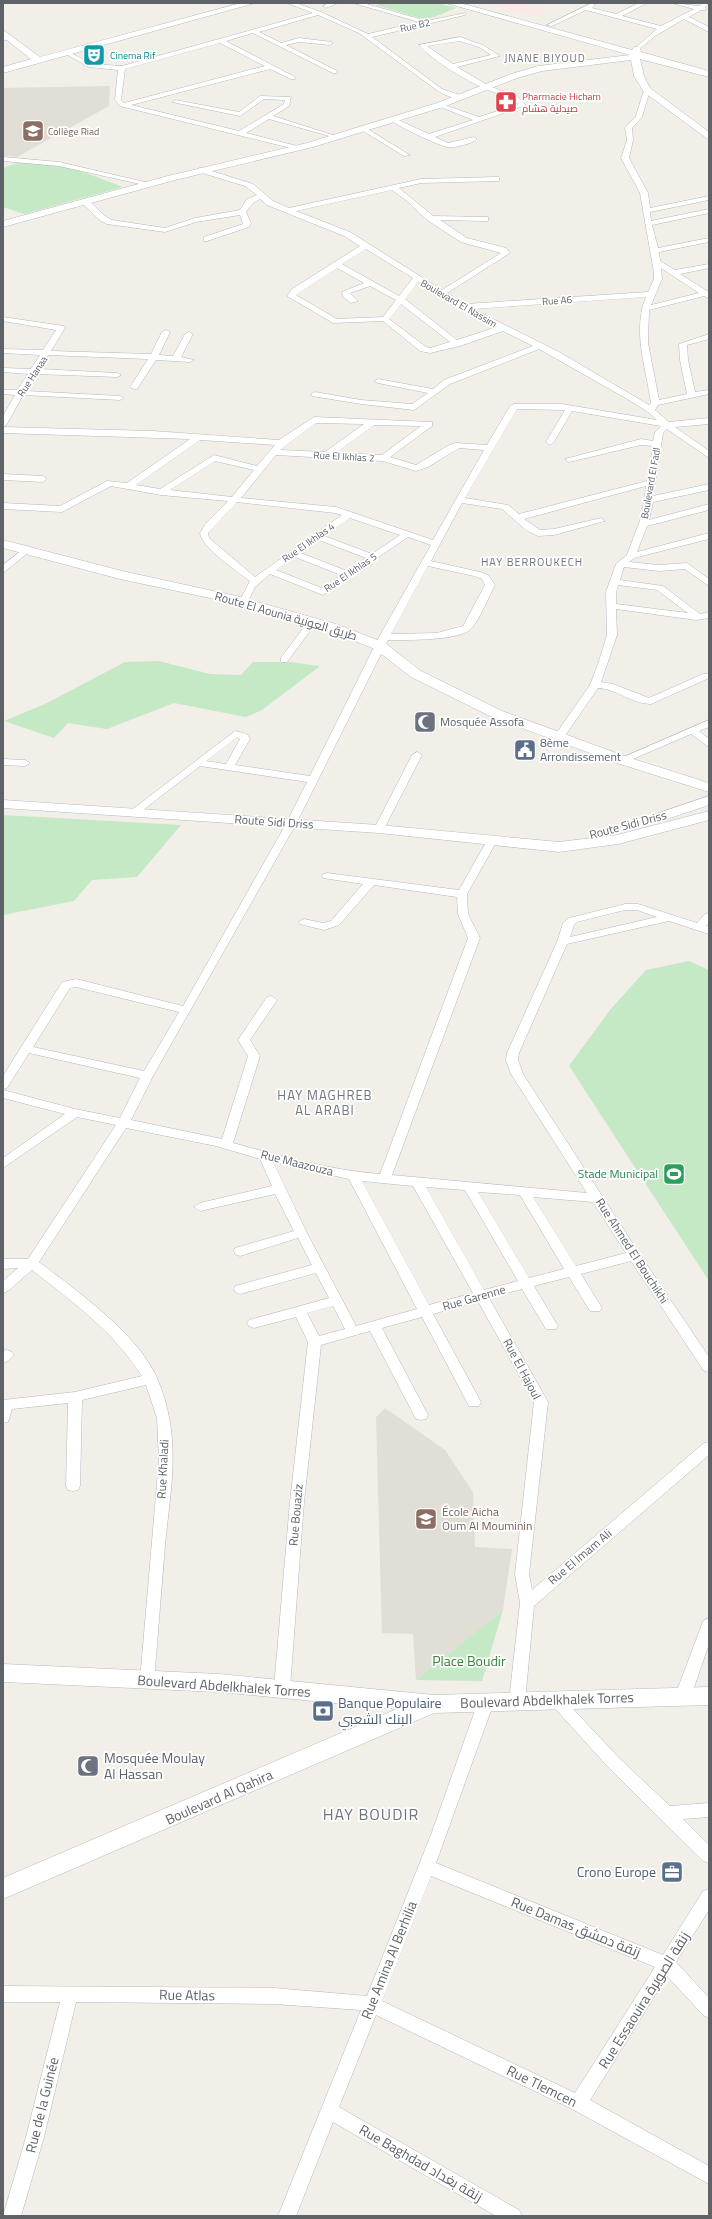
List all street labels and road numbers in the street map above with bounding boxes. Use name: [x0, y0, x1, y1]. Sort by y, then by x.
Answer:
street label: Rue B2: [399, 15, 432, 36]
street label: Boulevard El Nassim: [418, 275, 500, 331]
street label: Rue A6: [541, 292, 573, 309]
street label: Rue Hanaa: [14, 353, 51, 400]
street label: Boulevard El Fadl: [637, 446, 664, 520]
street label: Rue El Ikhlas 2: [313, 447, 375, 466]
street label: Rue El Ikhlas 4: [279, 519, 338, 566]
street label: Rue El Ikhlas 5: [321, 549, 380, 596]
street label: Route El Aounia طريق العونية: [213, 586, 360, 645]
street label: Route Sidi Driss: [587, 805, 669, 844]
street label: Route Sidi Driss: [234, 809, 315, 834]
street label: Rue Maazouza: [259, 1144, 335, 1181]
street label: Rue Ahmed El Bouchikhi: [591, 1194, 674, 1307]
street label: Rue Garenne: [440, 1279, 508, 1316]
street label: Rue El Hajoul: [498, 1335, 546, 1403]
street label: Rue Khaladi: [151, 1439, 174, 1499]
street label: Rue Bouaziz: [283, 1483, 308, 1547]
street label: Rue El Imam Ali: [543, 1524, 616, 1589]
street label: Boulevard Abdelkhalek Torres: [137, 1669, 311, 1702]
street label: Boulevard Abdelkhalek Torres: [460, 1686, 634, 1713]
street label: Boulevard Al Qahira: [162, 1763, 276, 1830]
street label: Rue Damas زنقة دمشق: [508, 1891, 644, 1962]
street label: Rue Amina Al Berhilia: [355, 1897, 422, 2022]
street label: Rue Essaouira زنقة الصويرة: [593, 1927, 694, 2072]
street label: Rue Atlas: [159, 1984, 215, 2005]
street label: Rue de la Guinée: [19, 2055, 64, 2155]
street label: Rue Tlemcen: [503, 2059, 581, 2112]
street label: Rue Baghdad زنقة بغداد: [356, 2119, 487, 2207]

